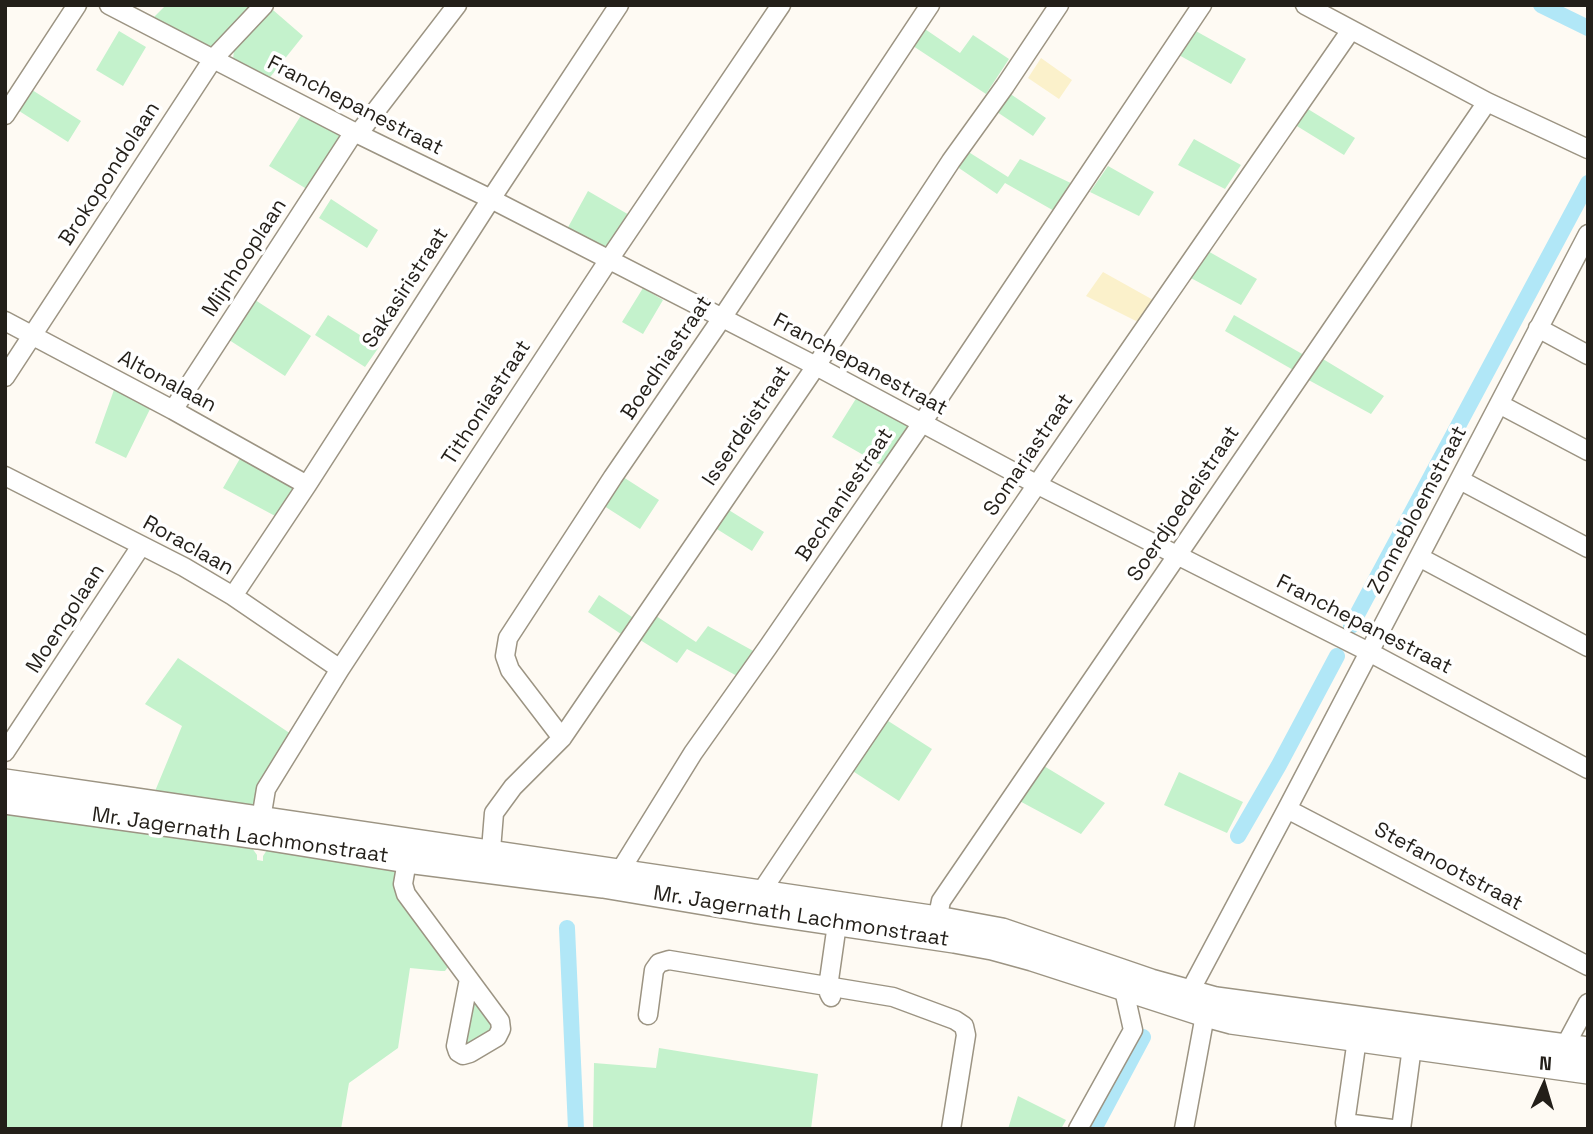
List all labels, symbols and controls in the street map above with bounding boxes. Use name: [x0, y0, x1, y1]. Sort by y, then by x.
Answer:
street label: Franchepanestraat: [263, 51, 447, 161]
street label: Brokopondolaan: [54, 97, 166, 251]
street label: Mijnhooplaan: [197, 194, 293, 322]
street label: Sakasiristraat: [358, 223, 454, 353]
street label: Boedhiastraat: [616, 291, 718, 425]
street label: Franchepanestraat: [769, 308, 951, 422]
street label: Tithoniastraat: [437, 336, 537, 470]
street label: Altonalaan: [114, 346, 220, 418]
street label: Isserdeistraat: [698, 361, 796, 491]
street label: Somariastraat: [979, 389, 1079, 521]
street label: Soerdjoedeistraat: [1123, 421, 1245, 587]
street label: Zonnebloemstraat: [1363, 422, 1473, 598]
street label: Bechaniestraat: [791, 424, 899, 566]
street label: Roraclaan: [138, 511, 238, 581]
street label: Moengolaan: [21, 560, 111, 678]
street label: Franchepanestraat: [1272, 570, 1456, 680]
street label: Mr. Jagernath Lachmonstraat: [90, 803, 390, 869]
street label: Stefanootstraat: [1369, 817, 1527, 917]
street label: Mr. Jagernath Lachmonstraat: [651, 881, 951, 953]
north arrow: [1509, 1050, 1579, 1120]
text: N: [1538, 1051, 1553, 1076]

